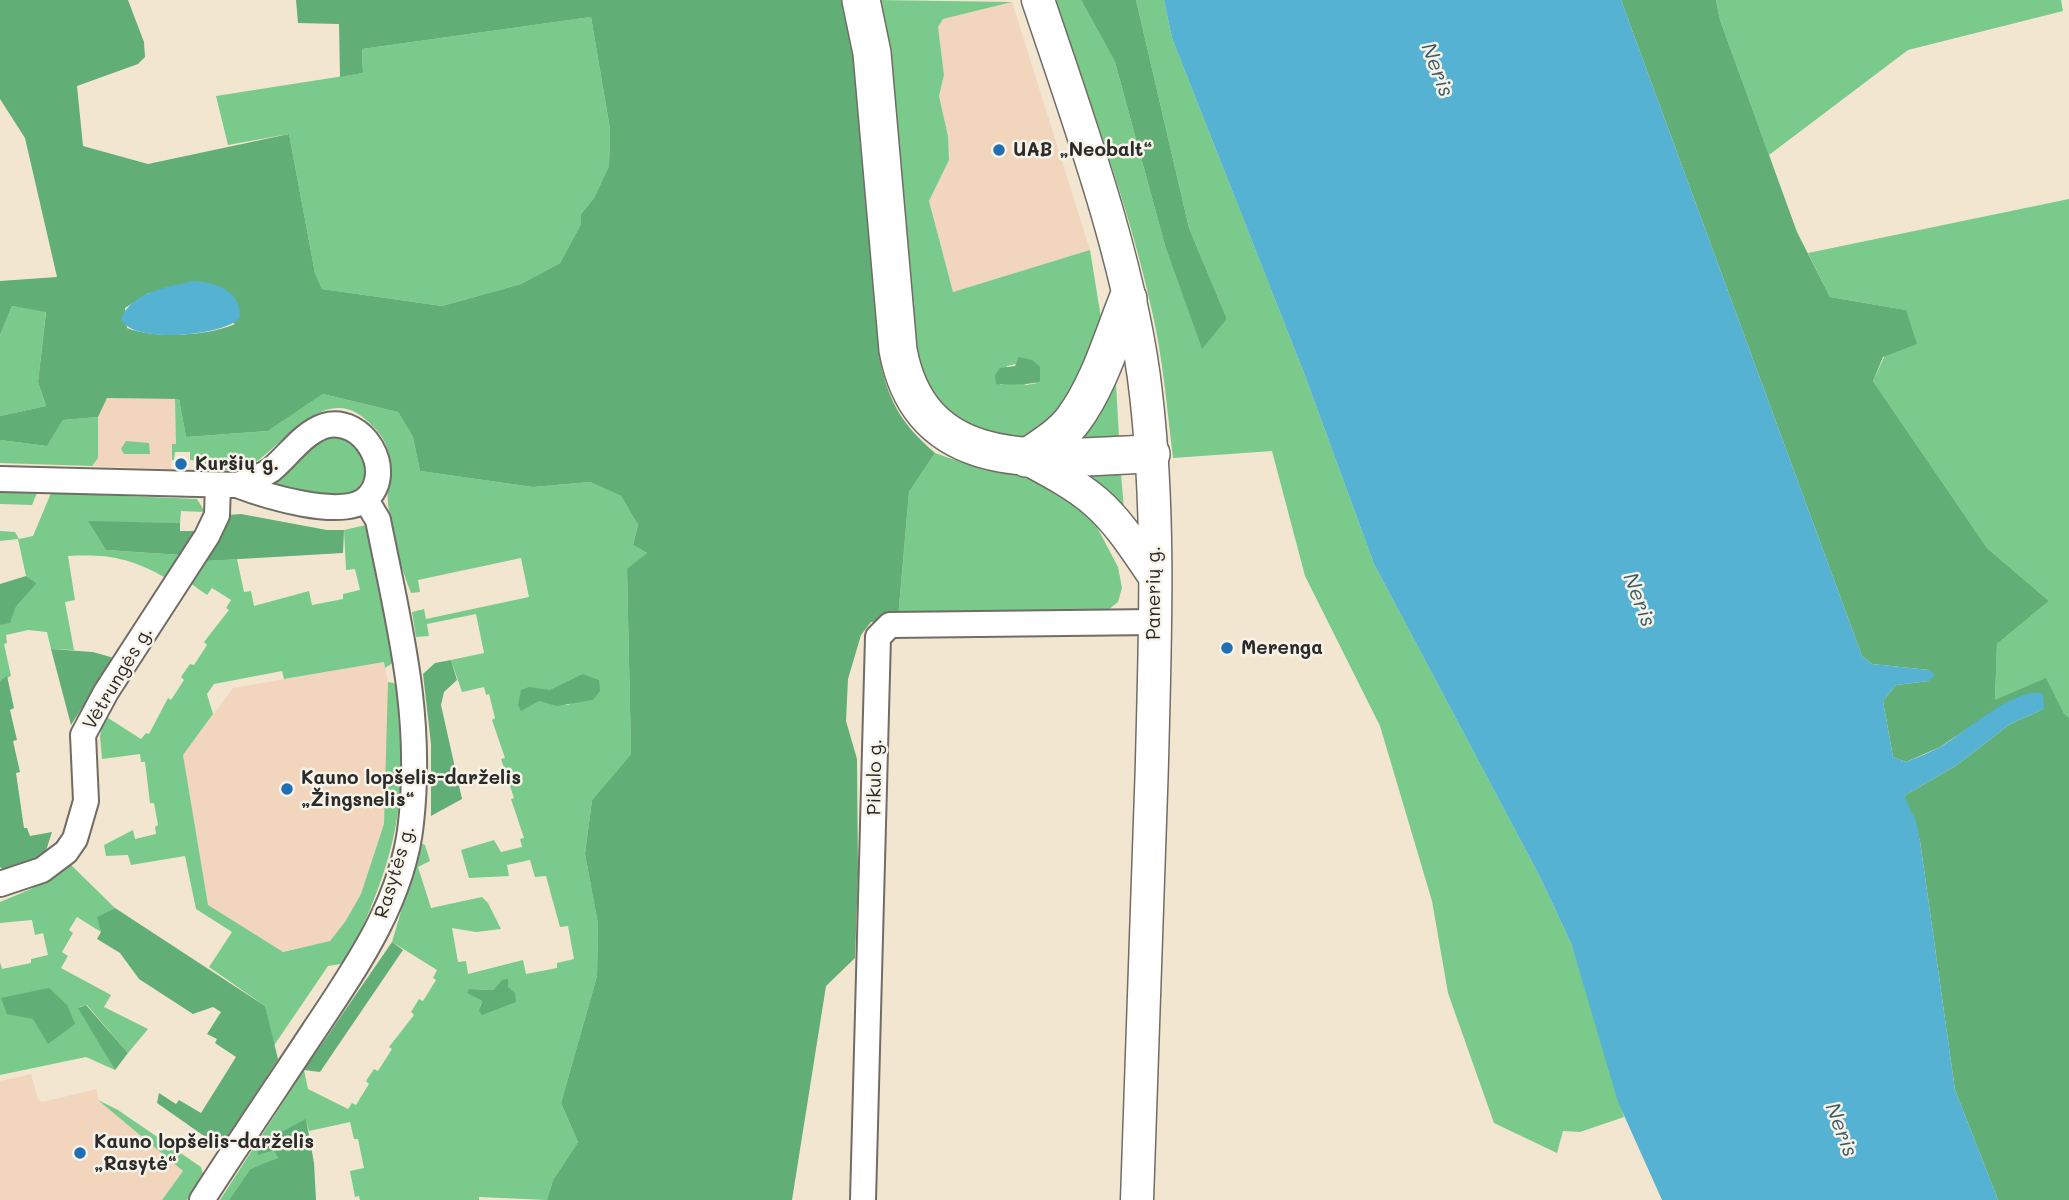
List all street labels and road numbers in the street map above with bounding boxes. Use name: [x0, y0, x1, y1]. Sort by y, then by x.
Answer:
street label: Panerių g.: [1143, 546, 1165, 640]
street label: Vėtrungės g.: [78, 622, 158, 734]
street label: Pikulo g.: [863, 738, 887, 816]
street label: Rasytės g.: [370, 823, 420, 921]

